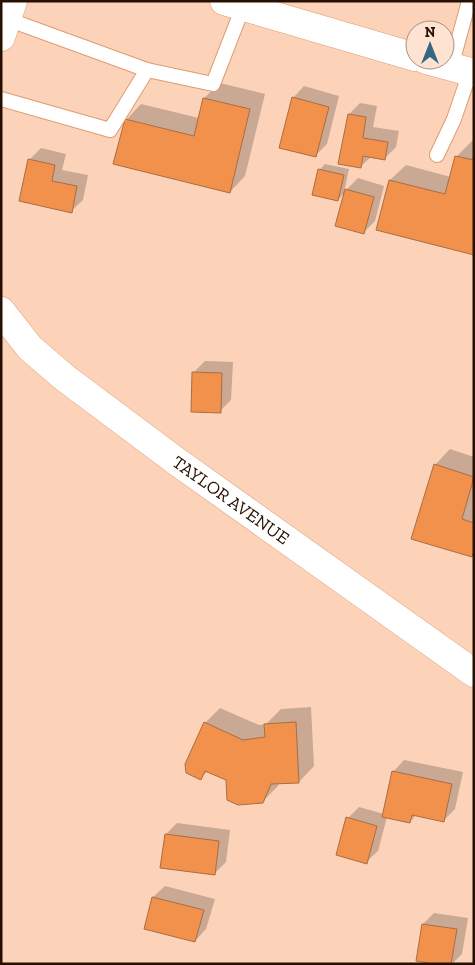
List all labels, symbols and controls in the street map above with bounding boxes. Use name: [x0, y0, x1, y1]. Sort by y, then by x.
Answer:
north arrow: [405, 20, 455, 70]
text: N: [425, 24, 436, 41]
street label: TAYLOR AVENUE: [168, 451, 294, 549]

